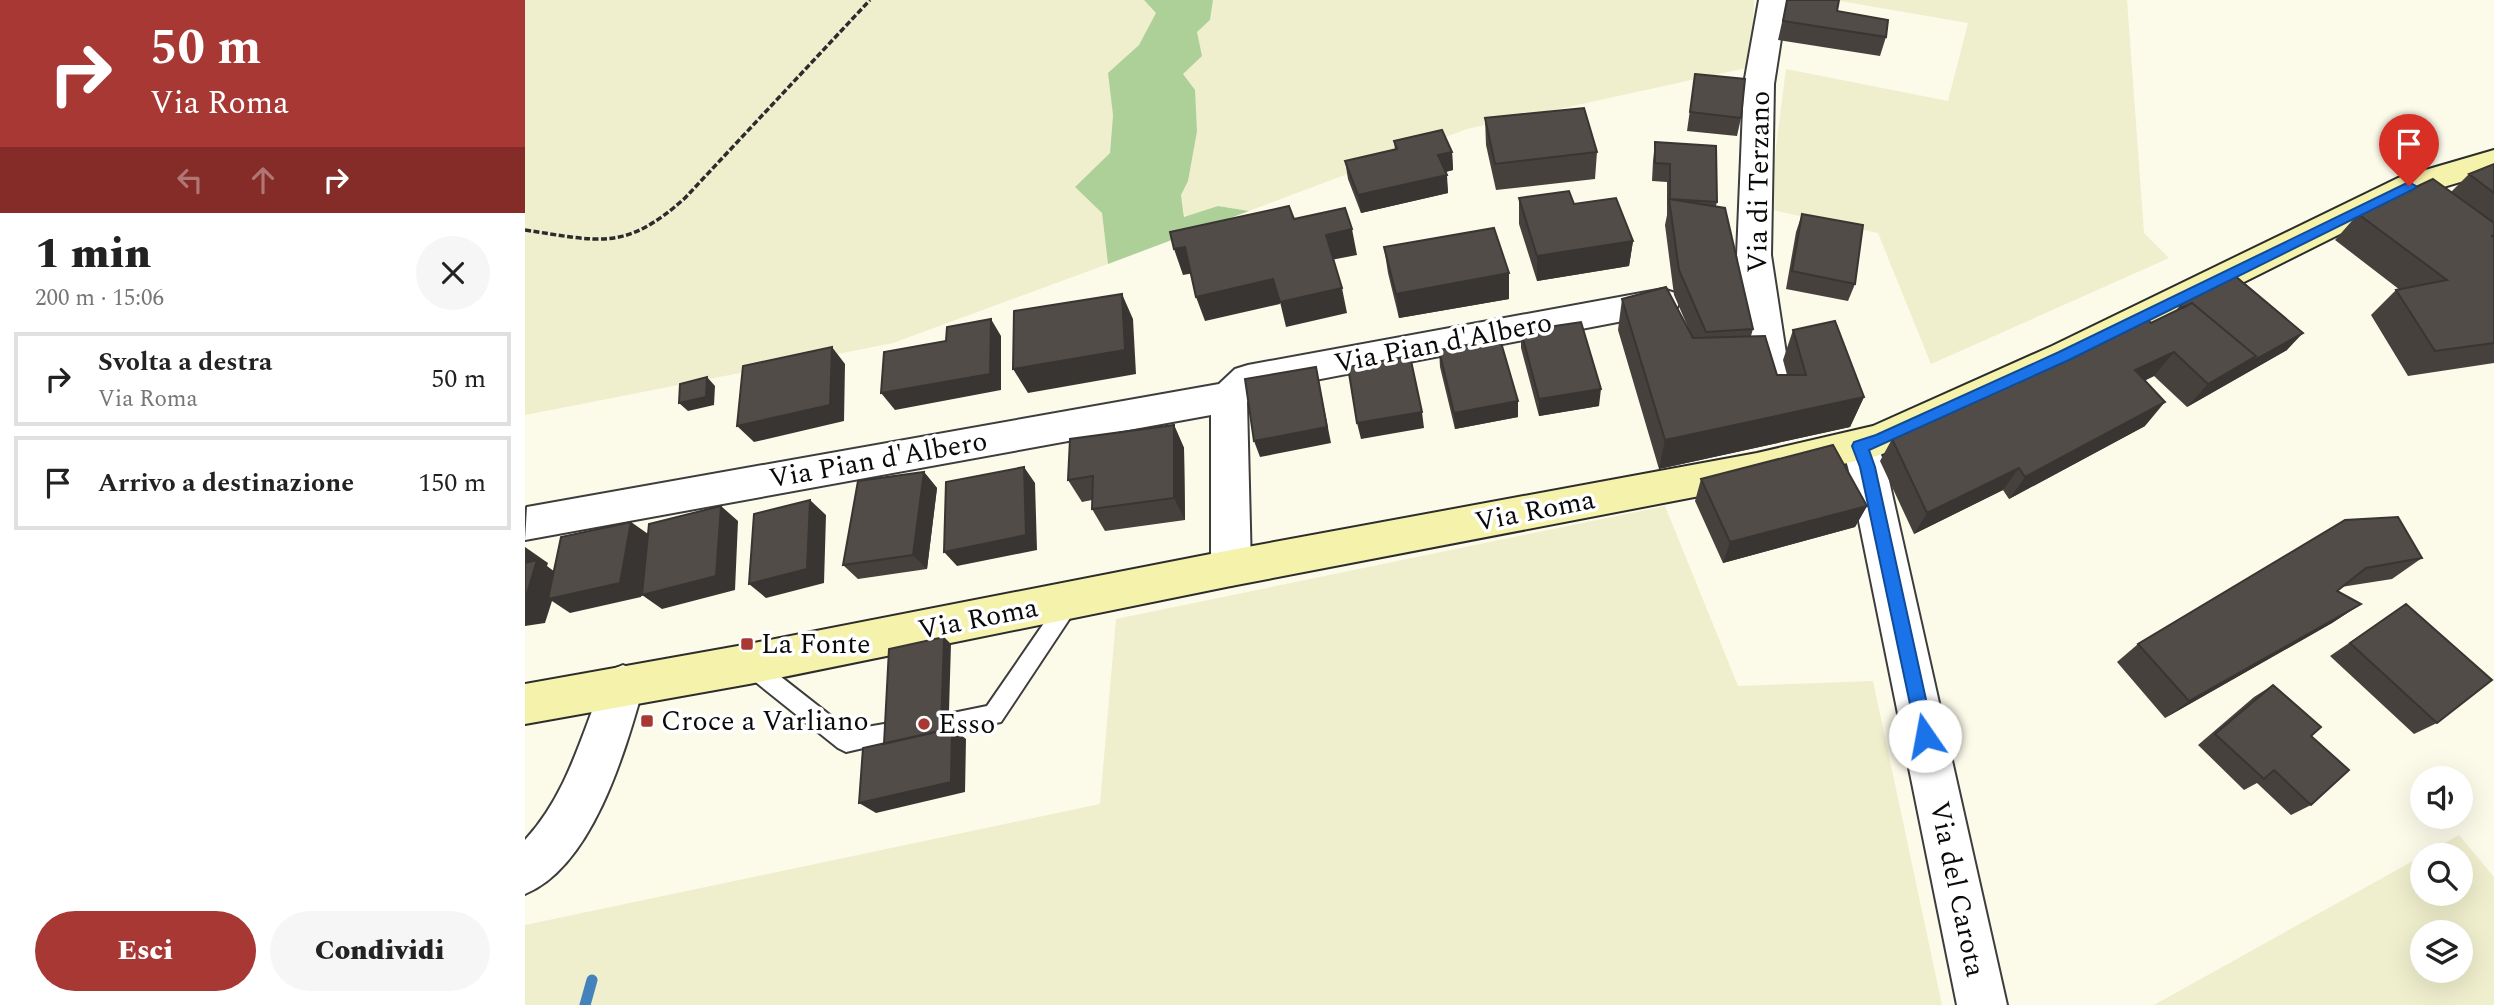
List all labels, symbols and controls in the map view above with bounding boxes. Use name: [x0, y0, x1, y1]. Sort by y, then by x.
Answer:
text: 50 m: [150, 11, 261, 86]
icon: right: [35, 28, 126, 119]
text: Via Roma: [150, 79, 289, 128]
street label: Via di Terzano: [1736, 90, 1782, 274]
pin: [2379, 114, 2439, 186]
icon: arrive: [2390, 125, 2428, 163]
icon: left: [171, 161, 209, 199]
icon: ahead: [244, 161, 282, 199]
icon: right: [317, 161, 355, 199]
text: 1 min: [35, 223, 151, 286]
button: close: [416, 236, 490, 310]
text: 200 m · 15:06: [35, 281, 164, 316]
street label: Via Pian d'Albero: [1330, 301, 1556, 385]
text: Svolta a destra: [98, 342, 272, 382]
text: 50 m: [431, 359, 486, 399]
icon: right: [39, 360, 77, 398]
text: Via Roma: [98, 382, 198, 417]
street label: Via Pian d'Albero: [765, 420, 991, 500]
text: Arrivo a destinazione: [98, 463, 354, 503]
text: 150 m: [418, 463, 486, 503]
icon: arrive: [39, 464, 77, 502]
street label: Via Roma: [1471, 478, 1599, 544]
street label: Via Roma: [914, 586, 1042, 652]
place label: La Fonte: [761, 623, 871, 666]
marker: La Fonte: [739, 636, 755, 652]
position arrow: [1888, 699, 1962, 773]
place label: Croce a Varliano: [661, 700, 869, 743]
place label: Esso: [938, 703, 995, 746]
marker: Croce a Varliano: [639, 713, 655, 729]
marker: Esso: [916, 716, 932, 732]
map controls: [2410, 766, 2473, 983]
button: sound: [2410, 766, 2473, 829]
street label: Via del Carota: [1917, 797, 1997, 981]
button: search: [2410, 843, 2473, 906]
button: Esci: [35, 911, 256, 991]
button: Condividi: [270, 911, 490, 991]
button: layers: [2410, 920, 2473, 983]

